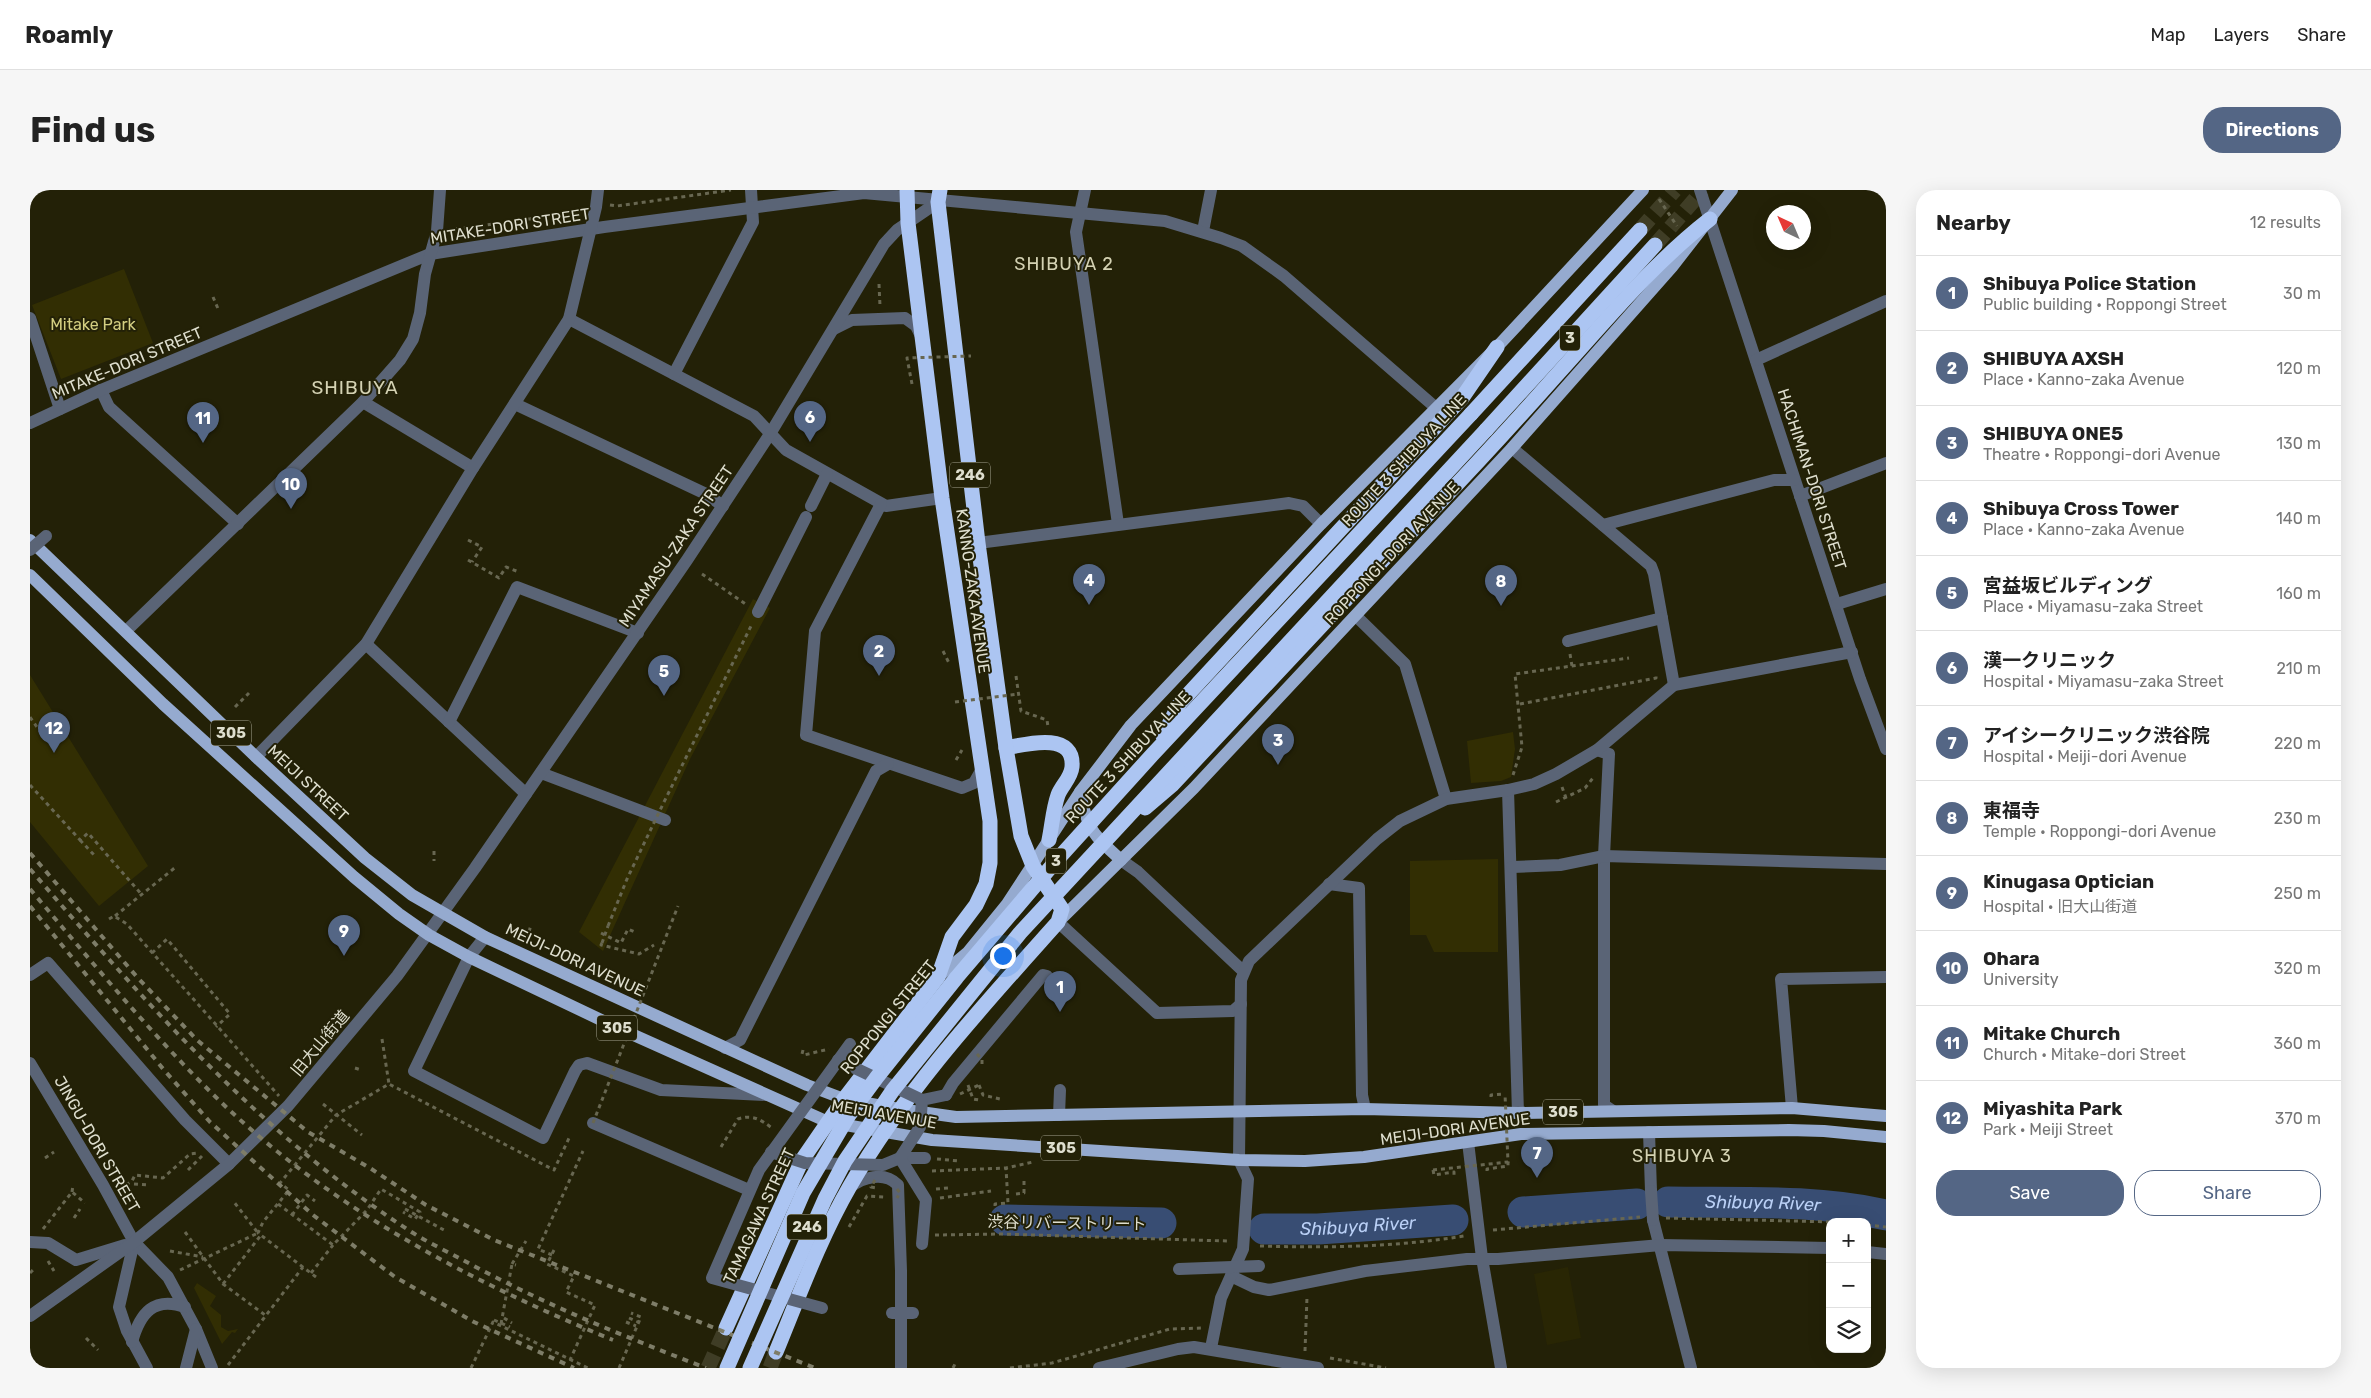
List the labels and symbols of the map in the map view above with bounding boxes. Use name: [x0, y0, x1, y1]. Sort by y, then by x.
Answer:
street label: MITAKE-DORI STREET: [429, 204, 591, 248]
north arrow: [1766, 205, 1811, 250]
district label: SHIBUYA 2: [1014, 253, 1114, 275]
park label: Mitake Park: [50, 315, 137, 334]
street label: MITAKE-DORI STREET: [49, 323, 205, 403]
road number: 3: [1560, 326, 1580, 350]
district label: SHIBUYA: [311, 376, 399, 399]
street label: HACHIMAN-DORI STREET: [1774, 386, 1850, 572]
street label: ROUTE 3 SHIBUYA LINE: [1338, 390, 1470, 530]
pin: 6: [794, 401, 826, 442]
pin: 11: [187, 402, 219, 443]
street label: MIYAMASU-ZAKA STREET: [615, 462, 737, 630]
road number: 246: [950, 462, 990, 488]
pin: 10: [275, 468, 307, 509]
street label: ROPPONGI-DORI AVENUE: [1321, 477, 1463, 629]
street label: KANNO-ZAKA AVENUE: [952, 507, 994, 675]
pin: 4: [1073, 564, 1105, 605]
pin: 8: [1485, 565, 1517, 606]
pin: 2: [863, 635, 895, 676]
pin: 5: [648, 655, 680, 696]
street label: ROUTE 3 SHIBUYA LINE: [1062, 687, 1194, 827]
pin: 12: [38, 712, 70, 753]
road number: 305: [211, 720, 251, 746]
pin: 3: [1262, 724, 1294, 765]
street label: MEIJI STREET: [264, 741, 352, 825]
road number: 3: [1046, 848, 1066, 874]
pin: 9: [328, 915, 360, 956]
street label: MEIJI-DORI AVENUE: [502, 919, 648, 1001]
your location: [990, 943, 1016, 969]
street label: ROPPONGI STREET: [836, 956, 940, 1078]
pin: 1: [1044, 971, 1076, 1012]
street label: 旧大山街道: [287, 1006, 353, 1080]
road number: 305: [597, 1016, 637, 1040]
street label: JINGU-DORI STREET: [50, 1073, 144, 1215]
street label: MEIJI AVENUE: [830, 1095, 938, 1133]
road number: 305: [1543, 1100, 1583, 1124]
street label: MEIJI-DORI AVENUE: [1379, 1109, 1531, 1149]
road number: 305: [1041, 1136, 1081, 1160]
pin: 7: [1521, 1137, 1553, 1178]
street label: TAMAGAWA STREET: [719, 1145, 799, 1287]
district label: SHIBUYA 3: [1632, 1145, 1732, 1167]
water label: Shibuya River: [1705, 1191, 1823, 1216]
water label: Shibuya River: [1300, 1211, 1418, 1240]
street label: 渋谷リバーストリート: [987, 1212, 1147, 1234]
road number: 246: [787, 1214, 827, 1240]

